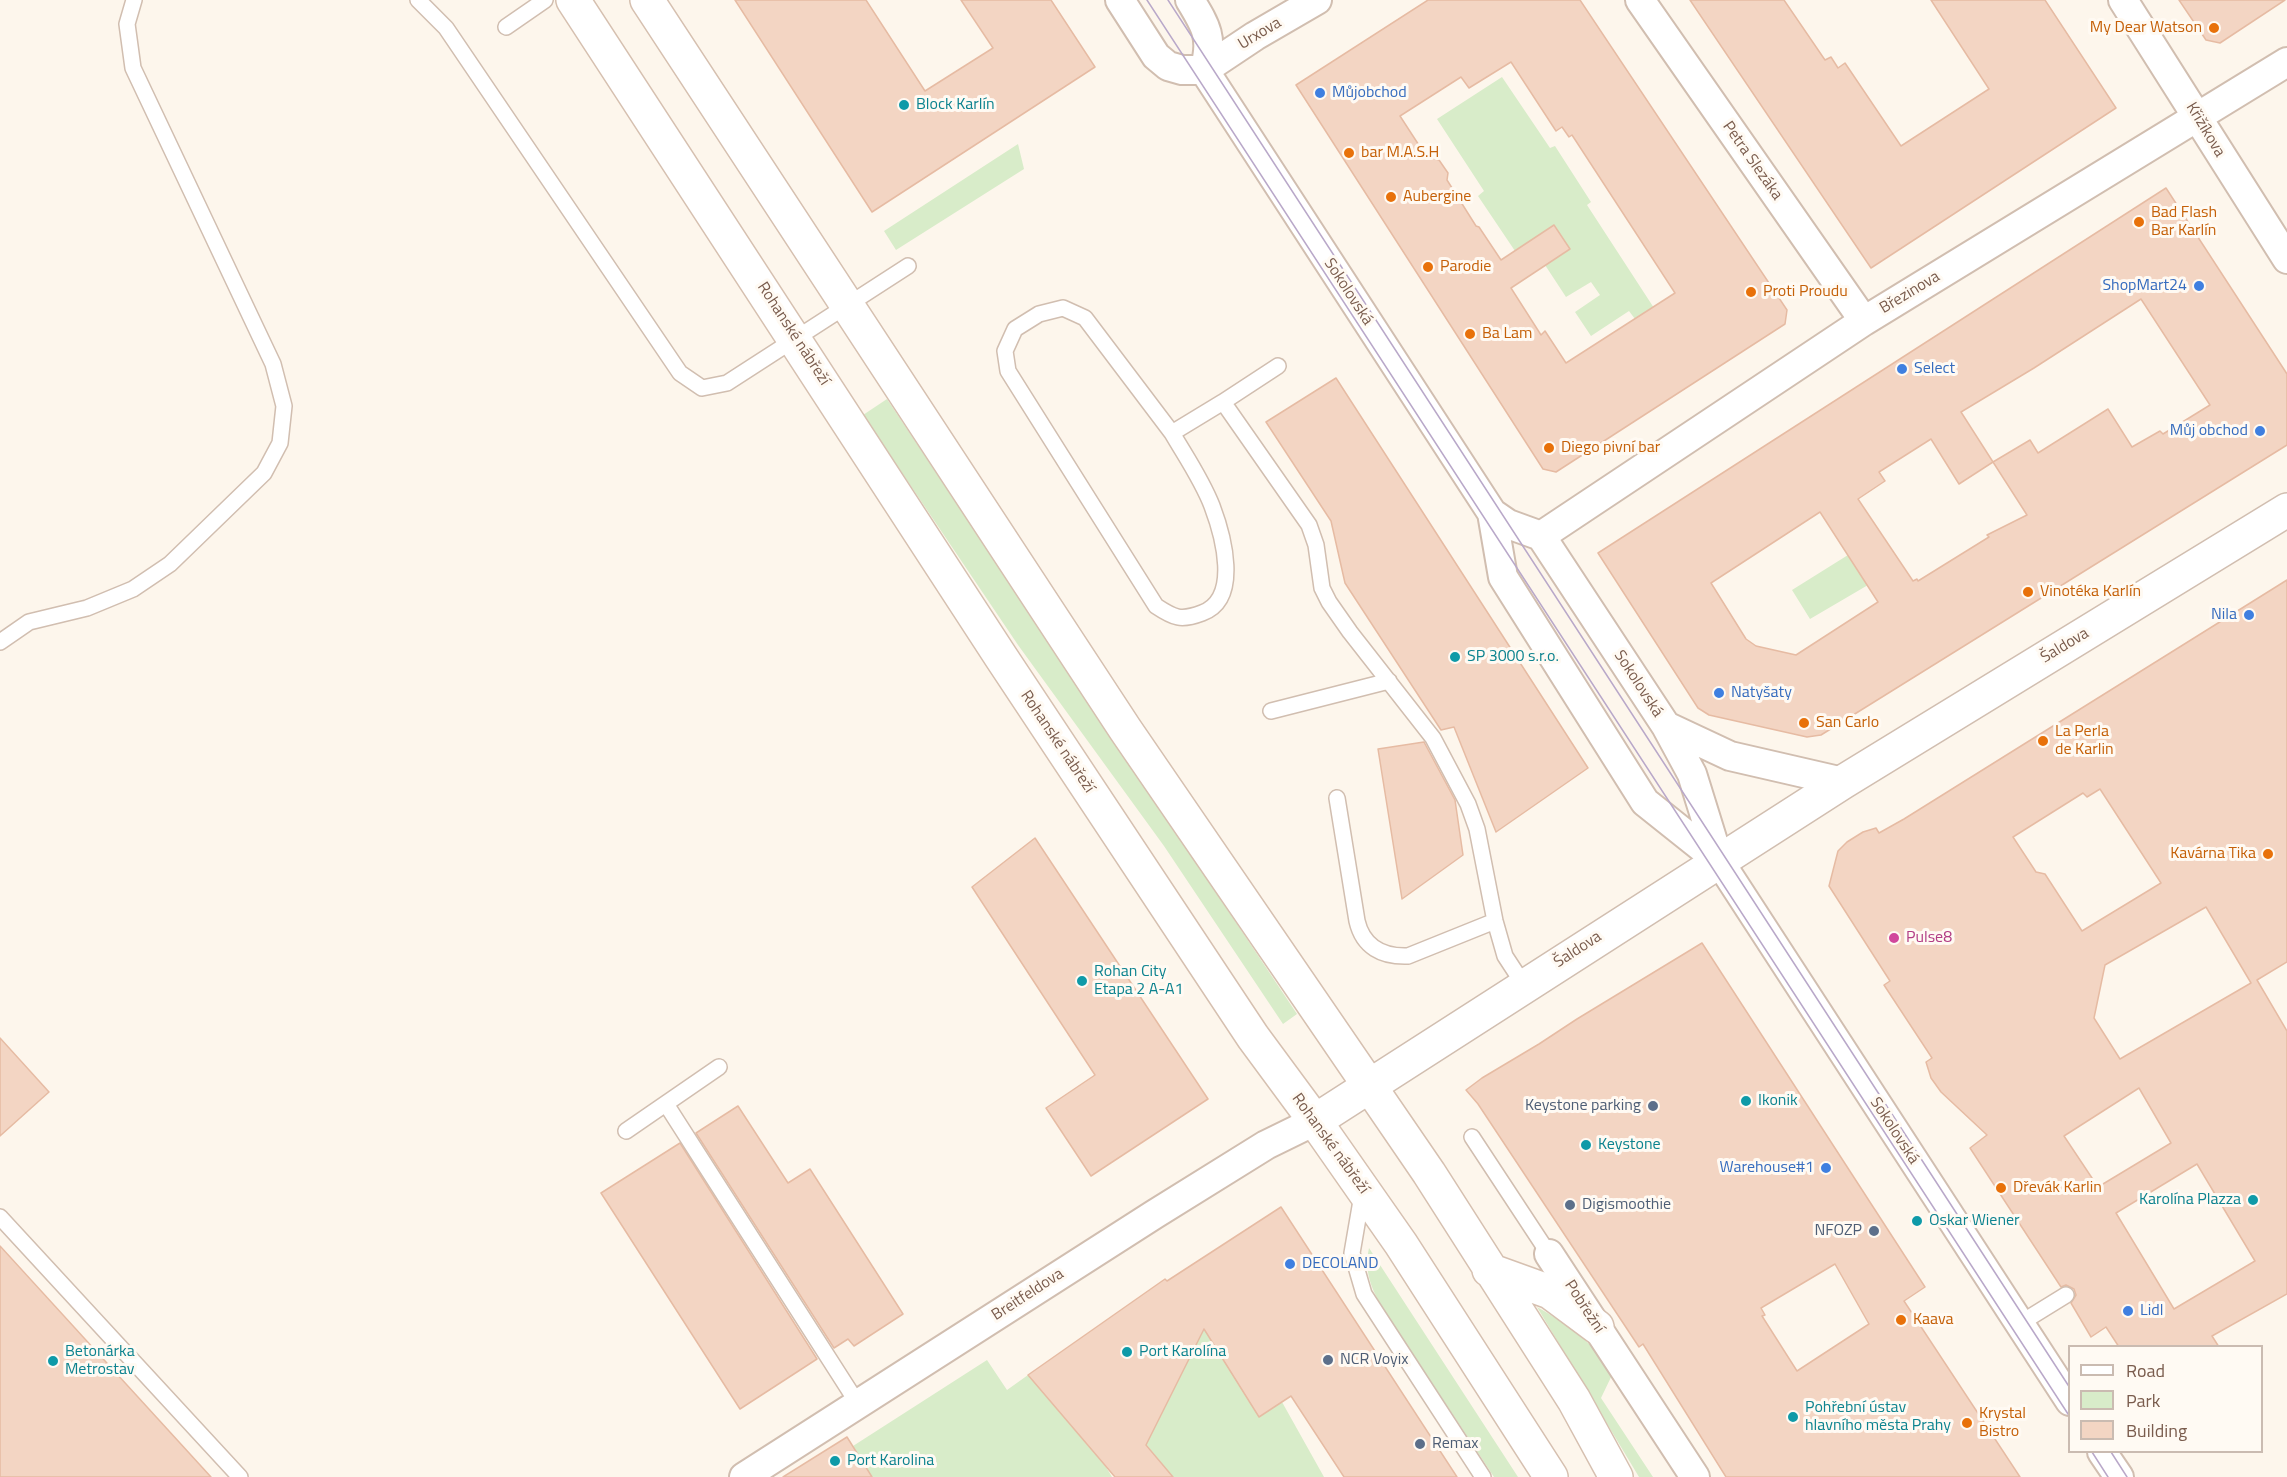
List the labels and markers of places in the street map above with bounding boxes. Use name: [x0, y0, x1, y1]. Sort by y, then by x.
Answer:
place label: My Dear Watson: [2090, 18, 2202, 38]
marker: My Dear Watson: [2207, 21, 2221, 35]
place label: Můjobchod: [1332, 83, 1407, 103]
marker: Můjobchod: [1313, 86, 1327, 100]
place label: Block Karlín: [916, 95, 995, 115]
marker: Block Karlín: [897, 98, 911, 112]
place label: bar M.A.S.H: [1361, 143, 1439, 163]
marker: bar M.A.S.H: [1342, 146, 1356, 160]
place label: Aubergine: [1403, 187, 1471, 207]
marker: Aubergine: [1384, 190, 1398, 204]
place label: Bad Flash Bar Karlín: [2151, 203, 2217, 241]
marker: Bad Flash Bar Karlín: [2132, 215, 2146, 229]
place label: Parodie: [1440, 257, 1491, 277]
marker: Parodie: [1421, 260, 1435, 274]
place label: ShopMart24: [2102, 276, 2187, 296]
marker: ShopMart24: [2192, 279, 2206, 293]
place label: Proti Proudu: [1763, 282, 1848, 302]
marker: Proti Proudu: [1744, 285, 1758, 299]
place label: Ba Lam: [1482, 324, 1532, 344]
marker: Ba Lam: [1463, 327, 1477, 341]
place label: Select: [1914, 359, 1955, 379]
marker: Select: [1895, 362, 1909, 376]
place label: Můj obchod: [2170, 421, 2248, 441]
marker: Můj obchod: [2253, 424, 2267, 438]
place label: Diego pivní bar: [1561, 438, 1660, 458]
marker: Diego pivní bar: [1542, 441, 1556, 455]
place label: Vinotéka Karlín: [2040, 582, 2141, 602]
marker: Vinotéka Karlín: [2021, 585, 2035, 599]
place label: Nila: [2211, 605, 2237, 625]
marker: Nila: [2242, 608, 2256, 622]
place label: SP 3000 s.r.o.: [1467, 647, 1559, 667]
marker: SP 3000 s.r.o.: [1448, 650, 1462, 664]
place label: Natyšaty: [1731, 683, 1792, 703]
marker: Natyšaty: [1712, 686, 1726, 700]
place label: San Carlo: [1816, 713, 1879, 733]
marker: San Carlo: [1797, 716, 1811, 730]
place label: La Perla de Karlin: [2055, 722, 2114, 760]
marker: La Perla de Karlin: [2036, 734, 2050, 748]
place label: Kavárna Tika: [2170, 844, 2256, 864]
marker: Kavárna Tika: [2261, 847, 2275, 861]
place label: Pulse8: [1906, 928, 1952, 948]
marker: Pulse8: [1887, 931, 1901, 945]
place label: Rohan City Etapa 2 A-A1: [1094, 962, 1184, 1000]
marker: Rohan City Etapa 2 A-A1: [1075, 974, 1089, 988]
place label: Ikonik: [1758, 1091, 1798, 1111]
marker: Ikonik: [1739, 1094, 1753, 1108]
place label: Keystone parking: [1525, 1096, 1641, 1116]
marker: Keystone parking: [1646, 1099, 1660, 1113]
place label: Keystone: [1598, 1135, 1661, 1155]
marker: Keystone: [1579, 1138, 1593, 1152]
place label: Warehouse#1: [1720, 1158, 1814, 1178]
marker: Warehouse#1: [1819, 1161, 1833, 1175]
place label: Dřevák Karlin: [2013, 1178, 2102, 1198]
marker: Dřevák Karlin: [1994, 1181, 2008, 1195]
place label: Karolína Plazza: [2139, 1190, 2241, 1210]
marker: Karolína Plazza: [2246, 1193, 2260, 1207]
place label: Digismoothie: [1582, 1195, 1671, 1215]
marker: Digismoothie: [1563, 1198, 1577, 1212]
place label: Oskar Wiener: [1929, 1211, 2020, 1231]
marker: Oskar Wiener: [1910, 1214, 1924, 1228]
place label: NFOZP: [1814, 1221, 1862, 1241]
marker: NFOZP: [1867, 1224, 1881, 1238]
place label: DECOLAND: [1302, 1254, 1378, 1274]
marker: DECOLAND: [1283, 1257, 1297, 1271]
place label: Lidl: [2140, 1301, 2163, 1321]
marker: Lidl: [2121, 1304, 2135, 1318]
place label: Kaava: [1913, 1310, 1954, 1330]
marker: Kaava: [1894, 1313, 1908, 1327]
place label: Betonárka Metrostav: [65, 1342, 135, 1380]
place label: Port Karolína: [1139, 1342, 1226, 1362]
marker: Port Karolína: [1120, 1345, 1134, 1359]
place label: NCR Voyix: [1340, 1350, 1408, 1370]
marker: NCR Voyix: [1321, 1353, 1335, 1367]
marker: Betonárka Metrostav: [46, 1354, 60, 1368]
place label: Pohřební ústav hlavního města Prahy: [1805, 1398, 1951, 1436]
place label: Krystal Bistro: [1979, 1404, 2026, 1442]
marker: Pohřební ústav hlavního města Prahy: [1786, 1410, 1800, 1424]
marker: Krystal Bistro: [1960, 1416, 1974, 1430]
place label: Remax: [1432, 1434, 1478, 1454]
marker: Remax: [1413, 1437, 1427, 1451]
place label: Port Karolina: [847, 1451, 934, 1471]
marker: Port Karolina: [828, 1454, 842, 1468]

